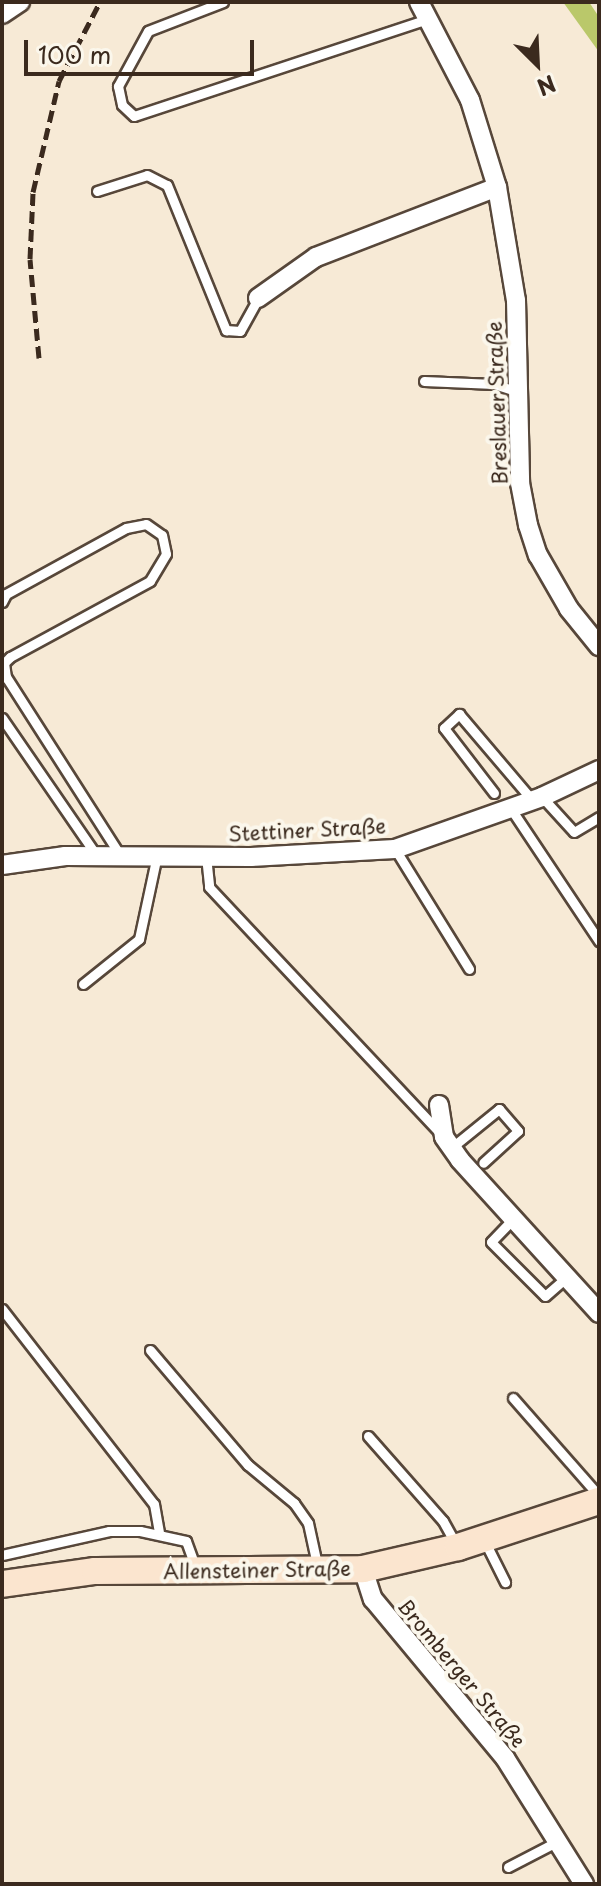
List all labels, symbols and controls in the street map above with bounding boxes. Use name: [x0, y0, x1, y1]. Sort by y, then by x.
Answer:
scale bar: [28, 24, 258, 74]
north arrow: [497, 24, 577, 104]
text: 100 m: [38, 36, 111, 72]
text: N: [532, 68, 562, 105]
street label: Breslauer Straße: [482, 320, 512, 486]
street label: Stettiner Straße: [227, 814, 387, 846]
street label: Allensteiner Straße: [162, 1556, 352, 1584]
street label: Bromberger Straße: [393, 1594, 531, 1752]

